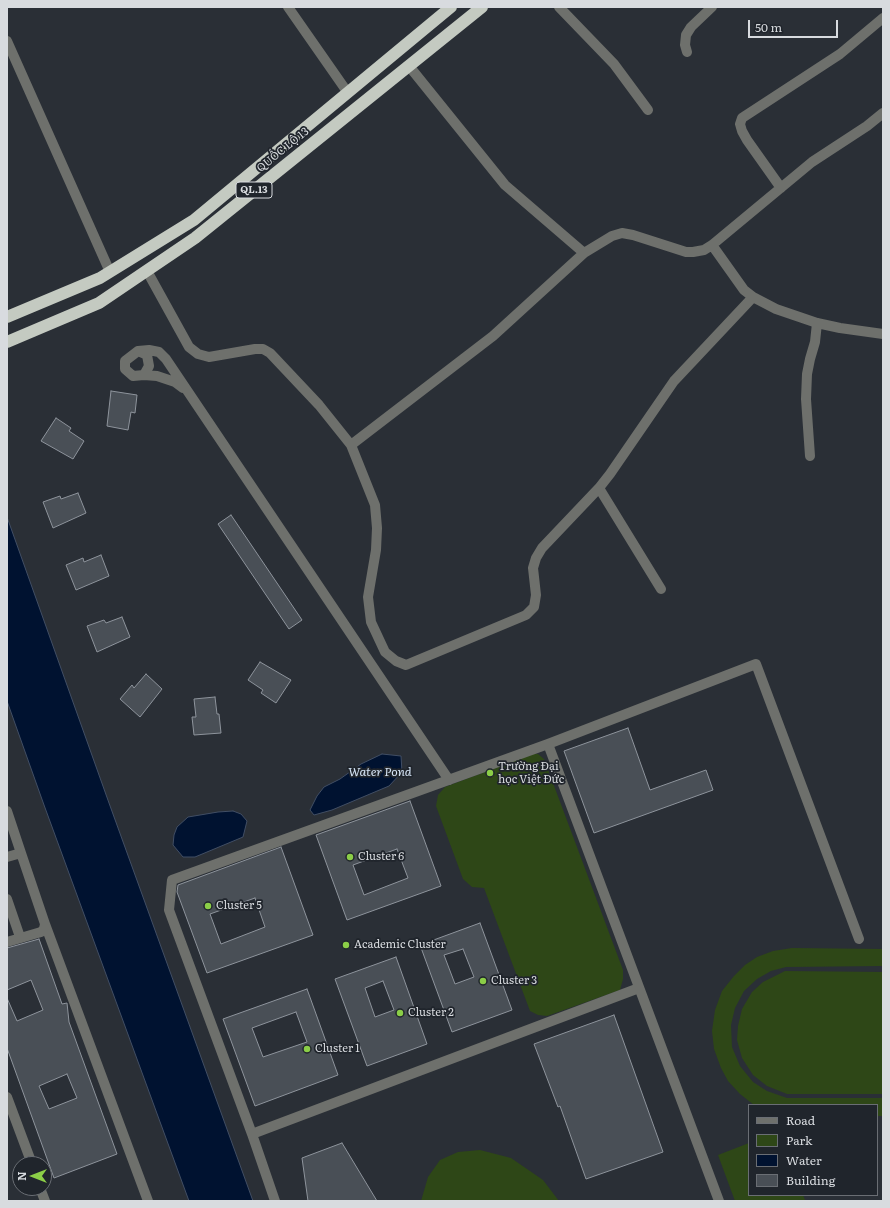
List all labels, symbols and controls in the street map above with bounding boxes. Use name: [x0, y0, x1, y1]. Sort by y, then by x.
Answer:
scale bar: [750, 12, 840, 38]
text: 50 m: [755, 18, 782, 36]
street label: QUỐC LỘ 13: [254, 125, 312, 175]
road number: QL.13: [236, 182, 272, 198]
place label: Trường Đại học Việt Đức: [498, 760, 564, 786]
water label: Water Pond: [348, 765, 412, 779]
marker: Trường Đại học Việt Đức: [485, 768, 495, 778]
place label: Cluster 6: [358, 850, 404, 864]
marker: Cluster 6: [345, 852, 355, 862]
place label: Cluster 5: [216, 899, 262, 913]
marker: Cluster 5: [203, 901, 213, 911]
place label: Academic Cluster: [354, 938, 446, 952]
marker: Academic Cluster: [341, 940, 351, 950]
place label: Cluster 3: [491, 974, 537, 988]
marker: Cluster 3: [478, 976, 488, 986]
place label: Cluster 2: [408, 1006, 454, 1020]
marker: Cluster 2: [395, 1008, 405, 1018]
place label: Cluster 1: [315, 1042, 360, 1056]
marker: Cluster 1: [302, 1044, 312, 1054]
legend: [748, 1104, 878, 1196]
text: Road: [786, 1111, 815, 1129]
text: Park: [786, 1131, 812, 1149]
text: Water: [786, 1151, 822, 1169]
north arrow: [12, 1156, 52, 1196]
text: N: [13, 1171, 29, 1181]
text: Building: [786, 1171, 835, 1189]

